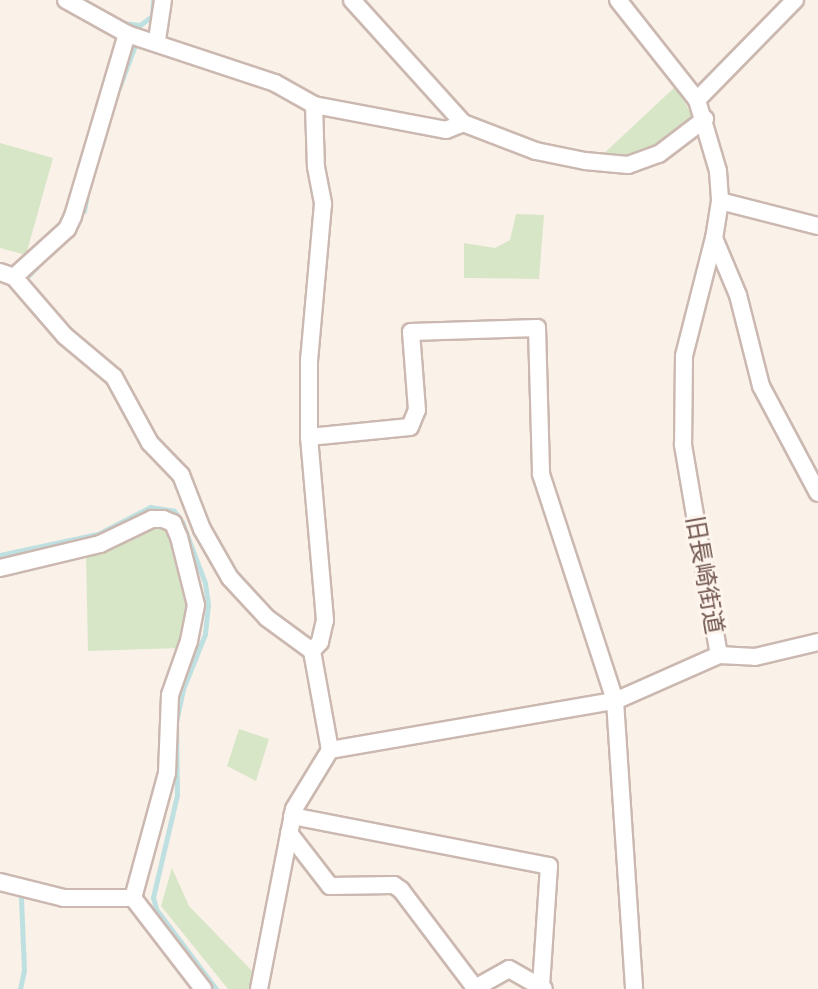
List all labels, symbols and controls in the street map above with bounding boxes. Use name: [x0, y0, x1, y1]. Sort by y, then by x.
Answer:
street label: 旧長崎街道: [680, 513, 730, 637]

